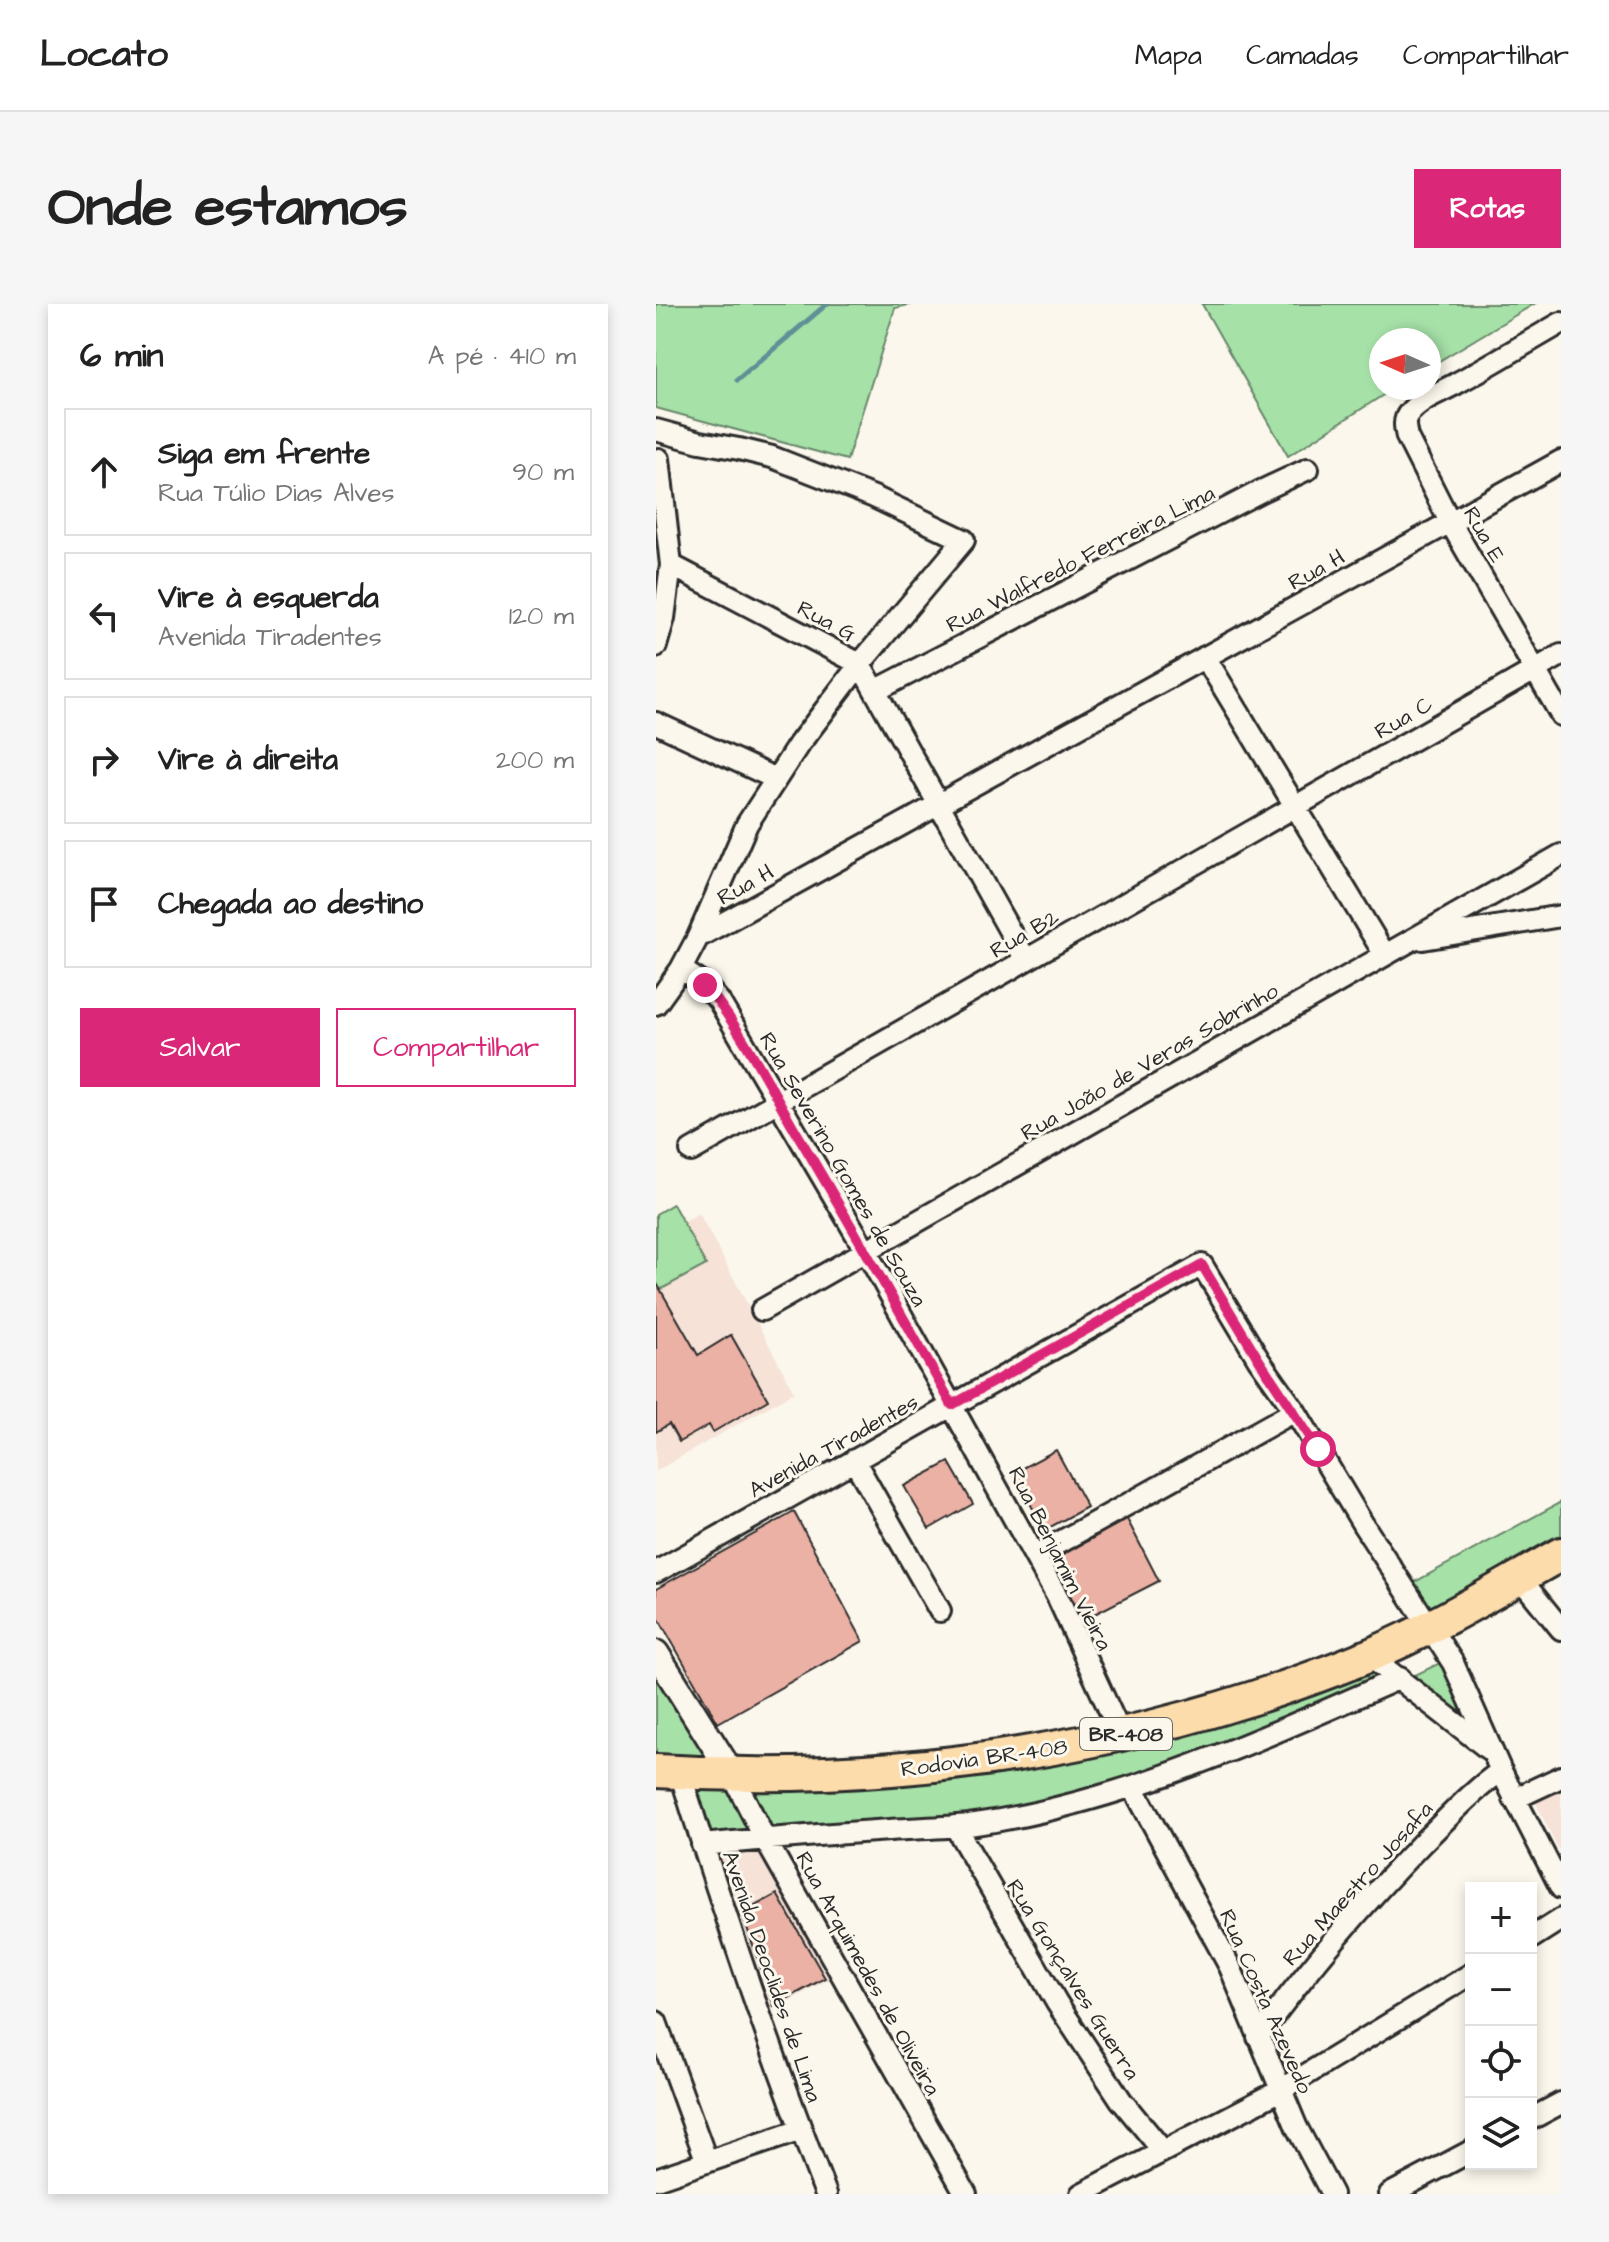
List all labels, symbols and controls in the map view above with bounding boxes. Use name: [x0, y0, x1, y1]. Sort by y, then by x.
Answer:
text: Locato: [40, 29, 168, 81]
text: Mapa: [1135, 36, 1202, 75]
text: Camadas: [1246, 36, 1359, 75]
text: Compartilhar: [1403, 36, 1569, 75]
text: Onde estamos: [48, 169, 408, 247]
button: Rotas: [1414, 169, 1561, 248]
north arrow: [1369, 328, 1441, 400]
text: 6 min: [80, 332, 164, 380]
text: A pé · 410 m: [428, 338, 576, 374]
text: Siga em frente: [158, 433, 370, 475]
icon: ahead: [82, 450, 126, 494]
text: 90 m: [512, 454, 574, 490]
text: Rua Túlio Dias Alves: [158, 475, 395, 511]
street label: Rua Walfredo Ferreira Lima: [941, 478, 1220, 641]
street label: Rua E: [1455, 501, 1512, 568]
street label: Rua H: [1283, 542, 1351, 598]
text: Vire à esquerda: [158, 577, 379, 619]
street label: Rua G: [792, 593, 861, 650]
icon: left: [82, 594, 126, 638]
text: 120 m: [509, 598, 574, 634]
text: Avenida Tiradentes: [158, 619, 382, 655]
street label: Rua C: [1369, 689, 1439, 747]
icon: right: [82, 738, 126, 782]
text: Vire à direita: [158, 739, 338, 781]
text: 200 m: [496, 742, 574, 778]
street label: Rua H: [712, 857, 780, 913]
icon: arrive: [82, 882, 126, 926]
text: Chegada ao destino: [158, 883, 423, 925]
street label: Rua B2: [984, 902, 1065, 966]
route end: [687, 967, 723, 1003]
street label: Rua João de Veras Sobrinho: [1015, 975, 1285, 1149]
button: Salvar: [80, 1008, 320, 1087]
button: Compartilhar: [336, 1008, 576, 1087]
street label: Rua Severino Gomes de Souza: [751, 1027, 934, 1313]
street label: Avenida Tiradentes: [743, 1387, 924, 1506]
route start: [1300, 1431, 1336, 1467]
street label: Rua Benjamim Vieira: [1000, 1461, 1119, 1656]
road number: BR-408: [1080, 1718, 1172, 1750]
street label: Rodovia BR-408: [899, 1731, 1069, 1786]
street label: Rua Maestro Josafa: [1276, 1795, 1441, 1973]
street label: Rua Arquimedes de Oliveira: [788, 1846, 948, 2101]
street label: Avenida Deoclides de Lima: [714, 1847, 829, 2106]
street label: Rua Gonçalves Guerra: [998, 1874, 1147, 2086]
map controls: [1465, 1882, 1537, 2170]
button: +: [1465, 1882, 1537, 1954]
street label: Rua Costa Azevedo: [1211, 1905, 1320, 2099]
button: −: [1465, 1954, 1537, 2026]
button: locate: [1465, 2026, 1537, 2098]
button: layers: [1465, 2098, 1537, 2170]

